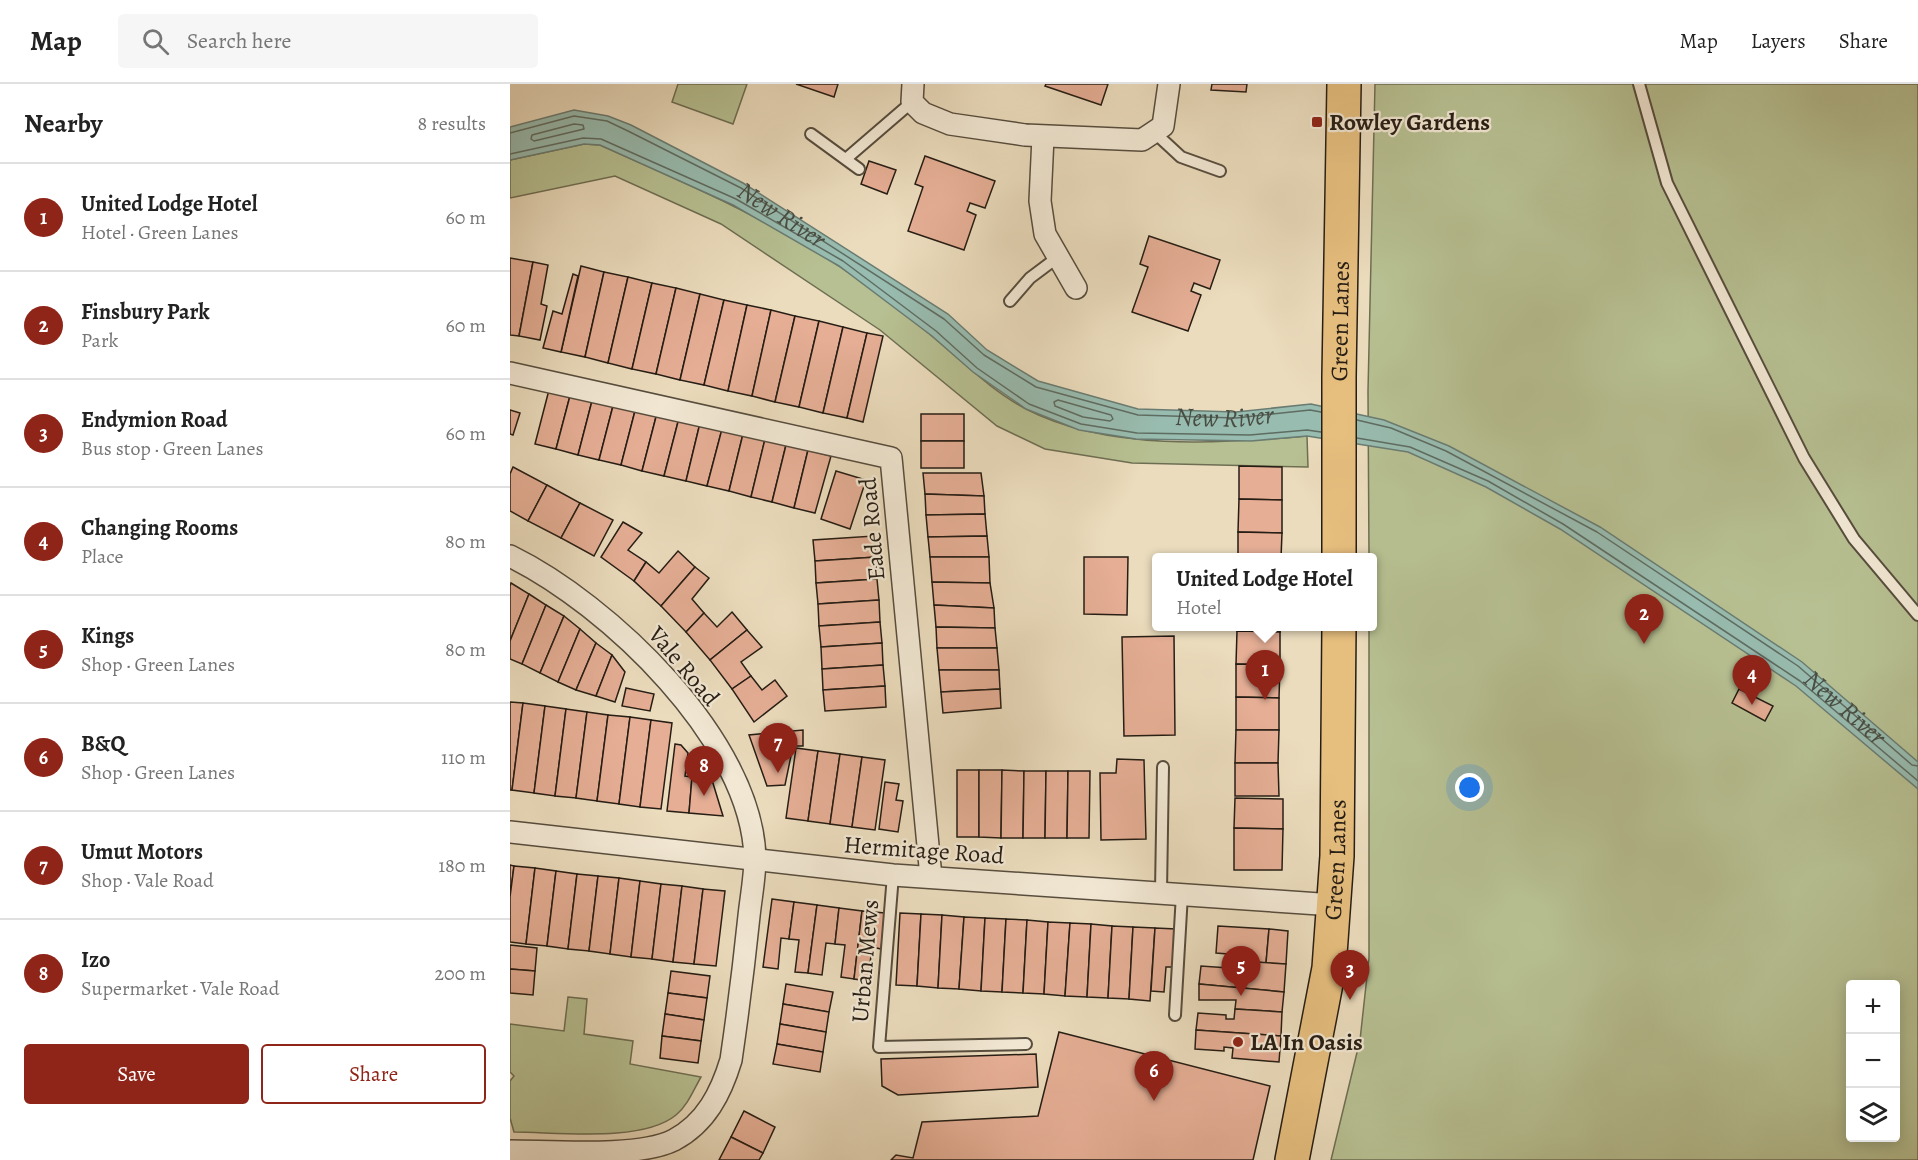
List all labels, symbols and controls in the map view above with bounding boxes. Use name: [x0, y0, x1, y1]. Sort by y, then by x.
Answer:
search box: [118, 14, 538, 68]
text: Map: [30, 22, 82, 60]
icon: search: [139, 25, 172, 58]
text: Search here: [187, 26, 291, 56]
text: Map: [1679, 27, 1718, 55]
text: Layers: [1751, 27, 1806, 55]
text: Share: [1839, 27, 1888, 55]
text: Nearby: [24, 106, 103, 141]
place label: Rowley Gardens: [1329, 106, 1490, 138]
text: 8 results: [418, 110, 486, 137]
marker: Rowley Gardens: [1310, 115, 1324, 129]
water label: New River: [731, 173, 834, 256]
text: United Lodge Hotel: [81, 189, 257, 219]
text: 1: [40, 204, 47, 231]
text: 60 m: [446, 204, 486, 231]
text: Hotel · Green Lanes: [81, 219, 239, 246]
street label: Green Lanes: [1323, 260, 1357, 382]
text: Finsbury Park: [81, 297, 210, 327]
text: 2: [39, 312, 48, 339]
text: 60 m: [446, 312, 486, 339]
text: Park: [81, 327, 119, 354]
water label: New River: [1174, 396, 1276, 436]
text: Endymion Road: [81, 405, 228, 435]
text: 3: [39, 420, 48, 447]
text: 60 m: [446, 420, 486, 447]
text: Bus stop · Green Lanes: [81, 435, 263, 462]
street label: Eade Road: [852, 476, 892, 582]
text: Changing Rooms: [81, 513, 238, 543]
text: 4: [39, 528, 48, 555]
text: 80 m: [445, 528, 486, 555]
text: Place: [81, 543, 123, 570]
popup: [1152, 553, 1377, 631]
text: United Lodge Hotel: [1176, 564, 1353, 594]
text: Hotel: [1176, 594, 1221, 621]
pin: 2: [1624, 594, 1664, 644]
street label: Vale Road: [640, 618, 727, 713]
text: Kings: [81, 621, 134, 651]
text: 5: [39, 636, 48, 663]
text: 80 m: [445, 636, 486, 663]
pin: 1: [1246, 650, 1284, 700]
text: Shop · Green Lanes: [81, 651, 235, 678]
pin: 4: [1732, 656, 1772, 705]
water label: New River: [1797, 661, 1895, 753]
pin: 7: [758, 724, 798, 773]
text: B&Q: [81, 729, 126, 759]
text: 6: [39, 744, 48, 771]
text: 110 m: [441, 744, 486, 771]
pin: 8: [684, 746, 724, 796]
text: Shop · Green Lanes: [81, 759, 235, 786]
your location: [1455, 773, 1484, 802]
street label: Green Lanes: [1316, 799, 1353, 921]
street label: Hermitage Road: [843, 828, 1005, 872]
text: Umut Motors: [81, 837, 203, 867]
text: 7: [39, 852, 48, 879]
text: 180 m: [438, 852, 486, 879]
text: Shop · Vale Road: [81, 867, 214, 894]
street label: Urban Mews: [844, 898, 886, 1024]
text: Izo: [81, 945, 110, 975]
pin: 5: [1222, 946, 1260, 996]
pin: 3: [1330, 950, 1370, 1000]
text: 8: [39, 960, 48, 987]
text: 200 m: [435, 960, 486, 987]
text: Supermarket · Vale Road: [81, 975, 280, 1002]
map controls: [1846, 980, 1900, 1142]
button: +: [1846, 980, 1900, 1034]
place label: LA In Oasis: [1250, 1026, 1363, 1058]
button: −: [1846, 1034, 1900, 1088]
marker: LA In Oasis: [1231, 1035, 1245, 1049]
button: Save: [24, 1044, 249, 1104]
button: Share: [261, 1044, 486, 1104]
pin: 6: [1134, 1052, 1174, 1101]
button: layers: [1846, 1088, 1900, 1142]

